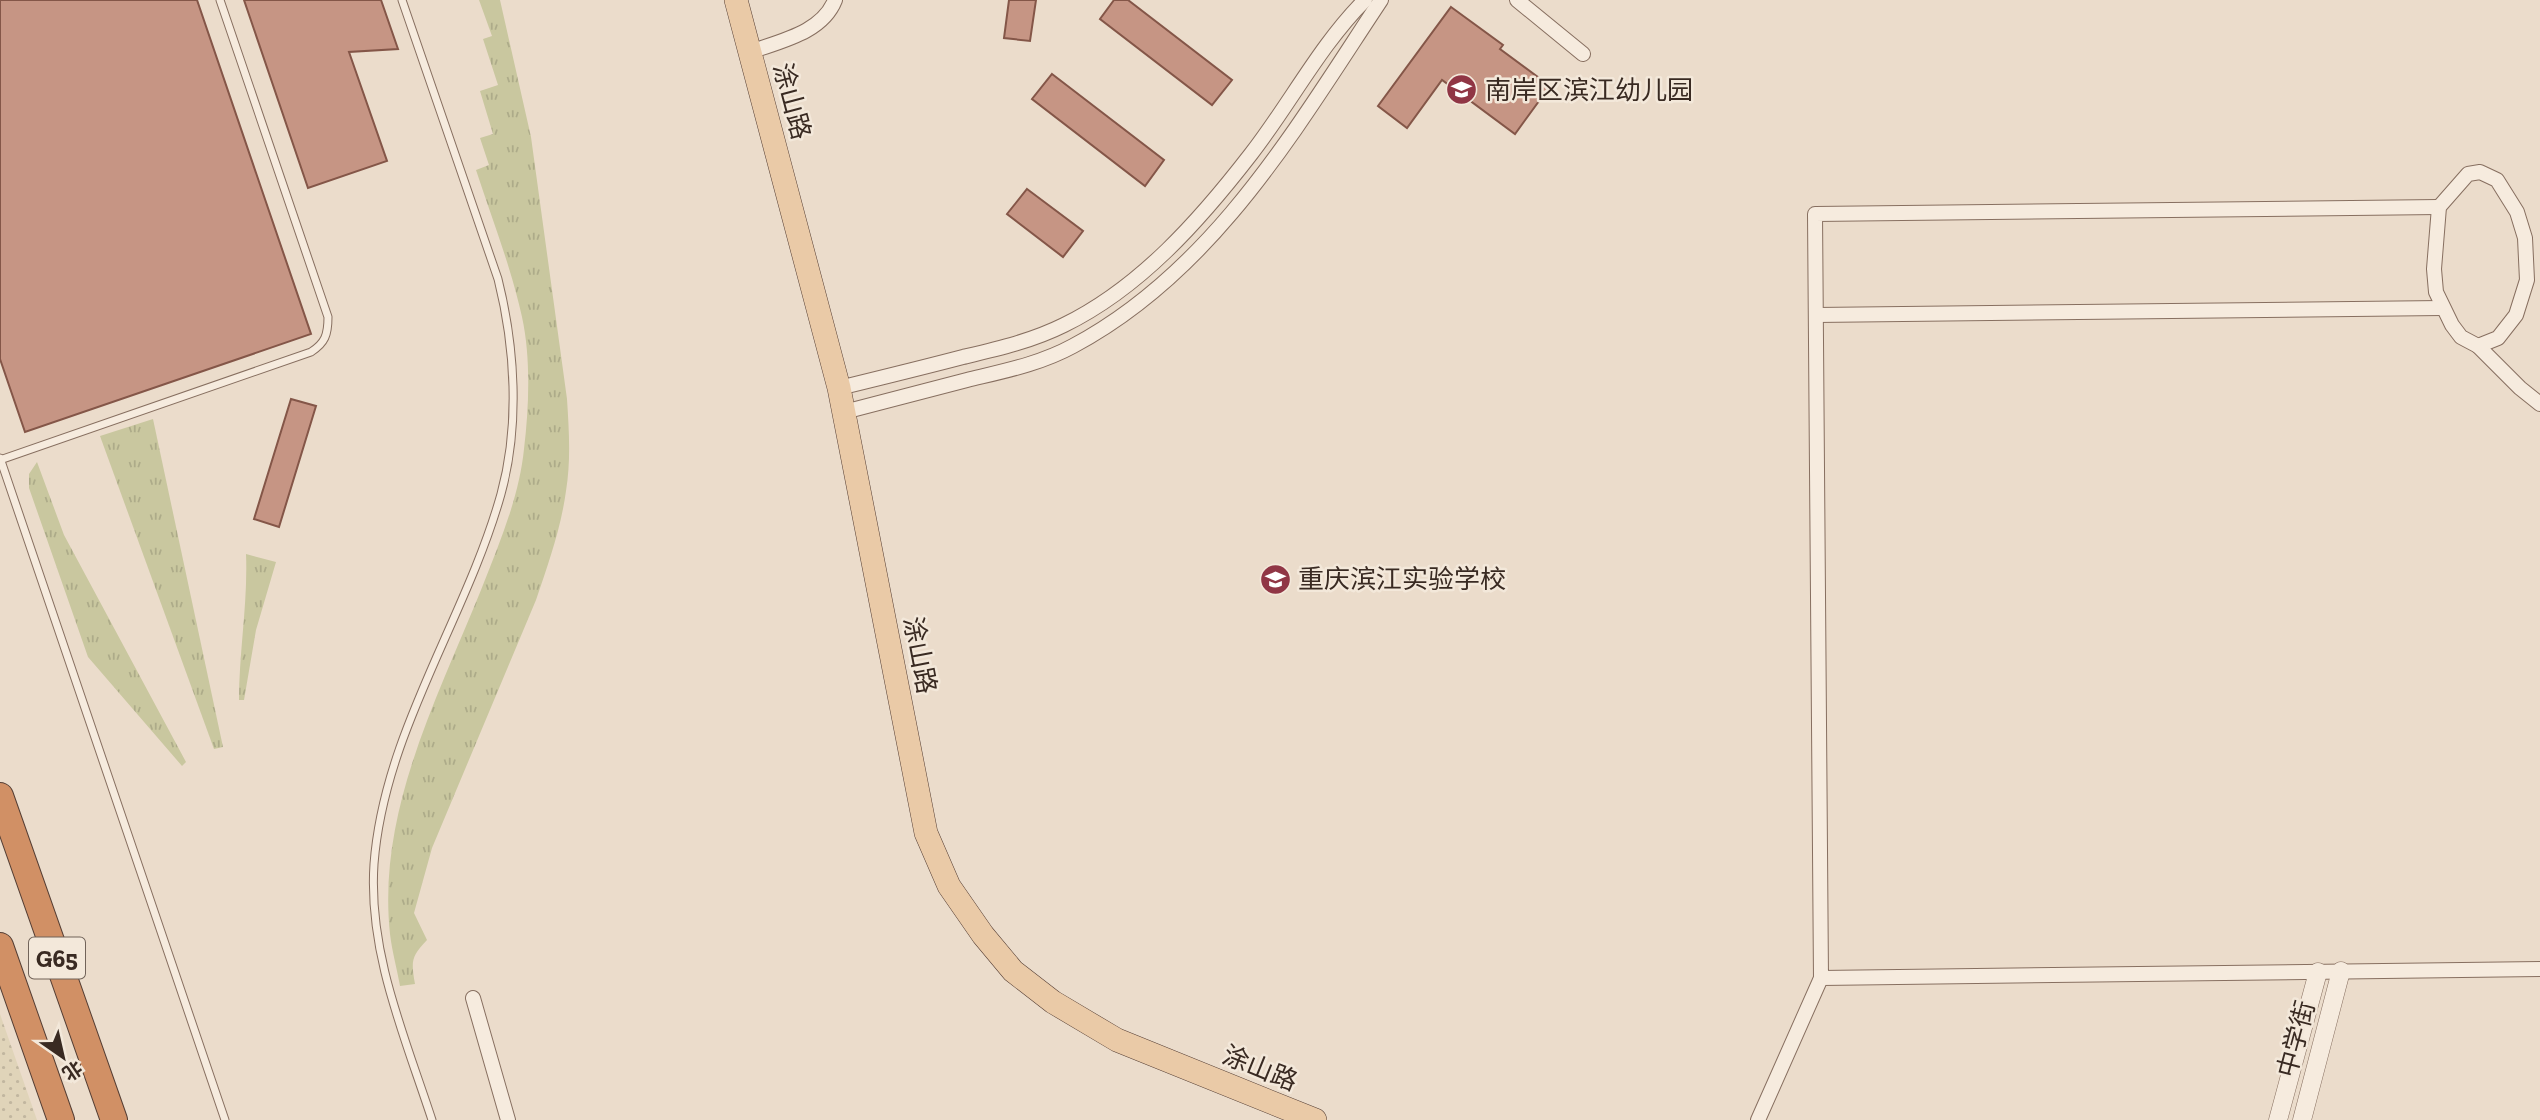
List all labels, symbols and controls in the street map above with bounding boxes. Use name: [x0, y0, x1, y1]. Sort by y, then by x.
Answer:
street label: 涂山路: [766, 59, 818, 143]
school or university icon: 南岸区滨江幼儿园: [1445, 73, 1479, 107]
place label: 南岸区滨江幼儿园: [1485, 74, 1693, 106]
school or university icon: 重庆滨江实验学校: [1258, 562, 1292, 596]
place label: 重庆滨江实验学校: [1298, 563, 1506, 595]
street label: 涂山路: [897, 614, 943, 696]
road number: G65: [29, 938, 85, 978]
street label: 中学街: [2270, 997, 2322, 1081]
north arrow: [28, 1022, 98, 1092]
street label: 涂山路: [1218, 1039, 1302, 1097]
text: 北: [58, 1056, 87, 1086]

